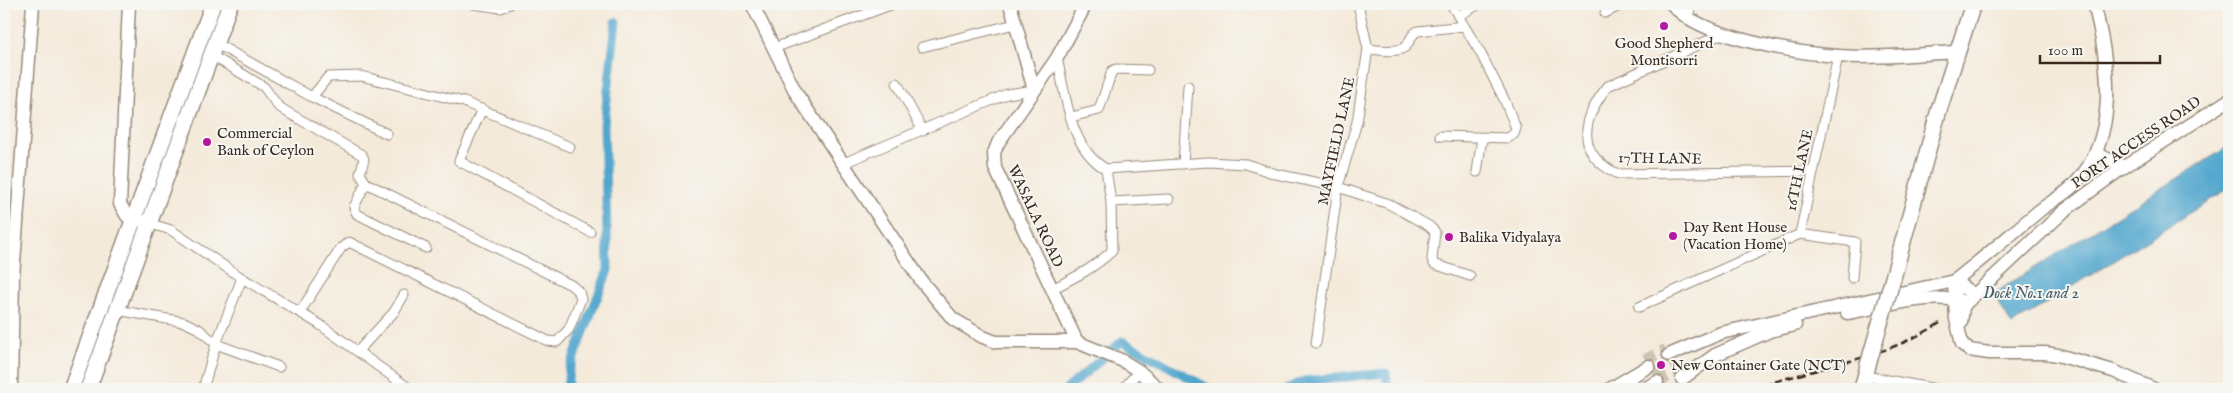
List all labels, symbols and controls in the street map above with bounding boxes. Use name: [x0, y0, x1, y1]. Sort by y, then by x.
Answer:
marker: Good Shepherd Montisorri: [1658, 20, 1670, 32]
scale bar: [2040, 32, 2160, 64]
place label: Good Shepherd Montisorri: [1615, 34, 1714, 70]
text: 100 m: [2048, 41, 2084, 60]
street label: MAYFIELD LANE: [1314, 75, 1359, 207]
street label: PORT ACCESS ROAD: [2068, 92, 2205, 193]
place label: Commercial Bank of Ceylon: [217, 124, 314, 160]
street label: 16TH LANE: [1782, 127, 1817, 213]
marker: Commercial Bank of Ceylon: [201, 136, 213, 148]
street label: 17TH LANE: [1618, 148, 1702, 169]
street label: WASALA ROAD: [1003, 162, 1068, 271]
place label: Day Rent House (Vacation Home): [1683, 218, 1787, 254]
place label: Balika Vidyalaya: [1459, 228, 1561, 247]
marker: Day Rent House (Vacation Home): [1667, 230, 1679, 242]
marker: Balika Vidyalaya: [1443, 231, 1455, 243]
water label: Dock No.1 and 2: [1983, 284, 2079, 304]
place label: New Container Gate (NCT): [1671, 356, 1846, 375]
marker: New Container Gate (NCT): [1655, 359, 1667, 371]

